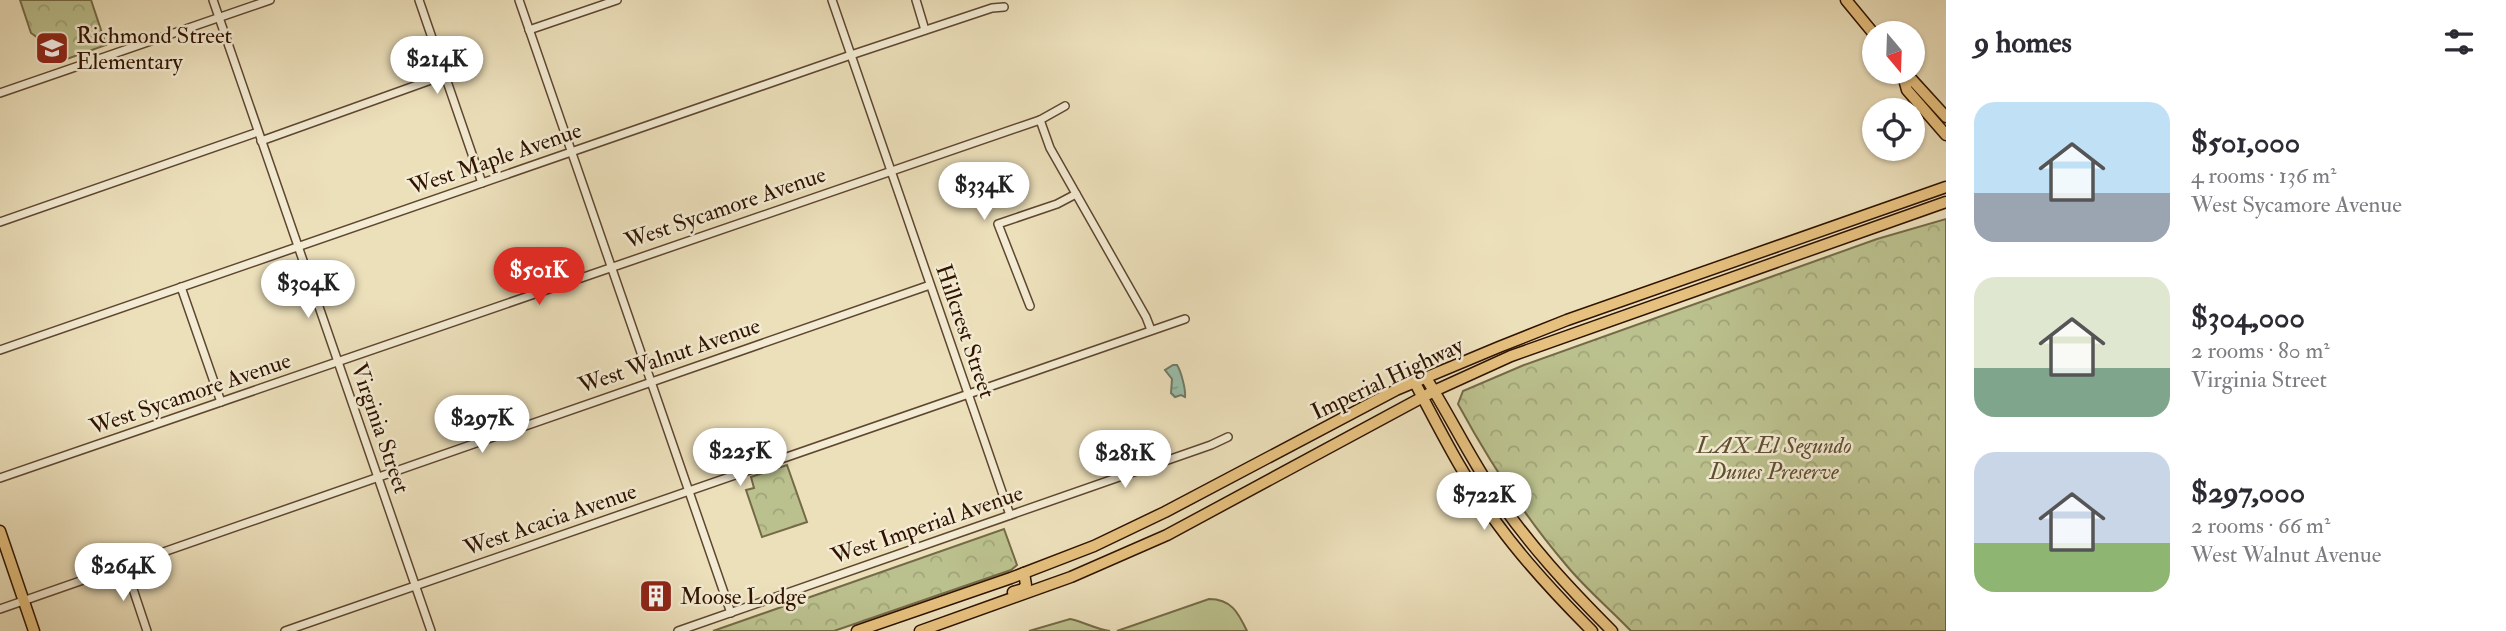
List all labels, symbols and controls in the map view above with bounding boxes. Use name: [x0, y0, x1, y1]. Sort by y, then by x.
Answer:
place label: Richmond Street Elementary: [76, 21, 232, 76]
north arrow: [1862, 21, 1925, 84]
map controls: [1862, 21, 1925, 161]
icon: filters: [2440, 23, 2478, 61]
text: 9 homes: [1974, 24, 2072, 61]
school or university icon: Richmond Street Elementary: [33, 29, 71, 67]
pin: $214K: [388, 36, 486, 96]
text: $214K: [406, 44, 468, 73]
button: locate: [1862, 98, 1925, 161]
street label: West Maple Avenue: [404, 115, 586, 203]
text: $501,000: [2191, 124, 2300, 161]
icon: home: [2030, 130, 2114, 214]
street label: West Sycamore Avenue: [620, 159, 830, 256]
text: 4 rooms · 136 m²: [2191, 161, 2337, 190]
pin: $334K: [935, 162, 1033, 222]
text: $334K: [954, 170, 1014, 199]
text: West Sycamore Avenue: [2191, 190, 2402, 219]
pin: $501K: [490, 247, 588, 307]
text: $501K: [510, 255, 568, 284]
pin: $304K: [259, 260, 357, 320]
street label: Hillcrest Street: [929, 260, 1002, 402]
text: $304K: [277, 268, 339, 297]
text: $304,000: [2191, 299, 2305, 336]
icon: home: [2030, 305, 2114, 389]
street label: West Walnut Avenue: [574, 311, 764, 400]
street label: Imperial Highway: [1306, 330, 1469, 427]
text: 2 rooms · 80 m²: [2191, 336, 2330, 365]
street label: West Sycamore Avenue: [85, 345, 295, 442]
street label: Virginia Street: [345, 359, 416, 497]
text: Virginia Street: [2191, 365, 2327, 394]
pin: $297K: [433, 396, 531, 455]
text: $297K: [450, 403, 514, 432]
pin: $225K: [691, 428, 789, 488]
pin: $281K: [1076, 430, 1174, 490]
park label: LAX El Segundo Dunes Preserve: [1695, 431, 1852, 486]
text: $225K: [709, 436, 771, 465]
text: $281K: [1095, 438, 1155, 467]
pin: $722K: [1435, 472, 1533, 532]
text: $297,000: [2191, 474, 2305, 511]
street label: West Acacia Avenue: [459, 476, 641, 563]
street label: West Imperial Avenue: [827, 478, 1028, 572]
text: $722K: [1453, 480, 1515, 509]
icon: home: [2030, 480, 2114, 564]
text: 2 rooms · 66 m²: [2191, 511, 2330, 540]
text: West Walnut Avenue: [2191, 540, 2381, 569]
pin: $264K: [74, 544, 172, 603]
text: $264K: [91, 551, 155, 580]
building icon: Moose Lodge: [637, 577, 675, 615]
place label: Moose Lodge: [680, 582, 807, 611]

